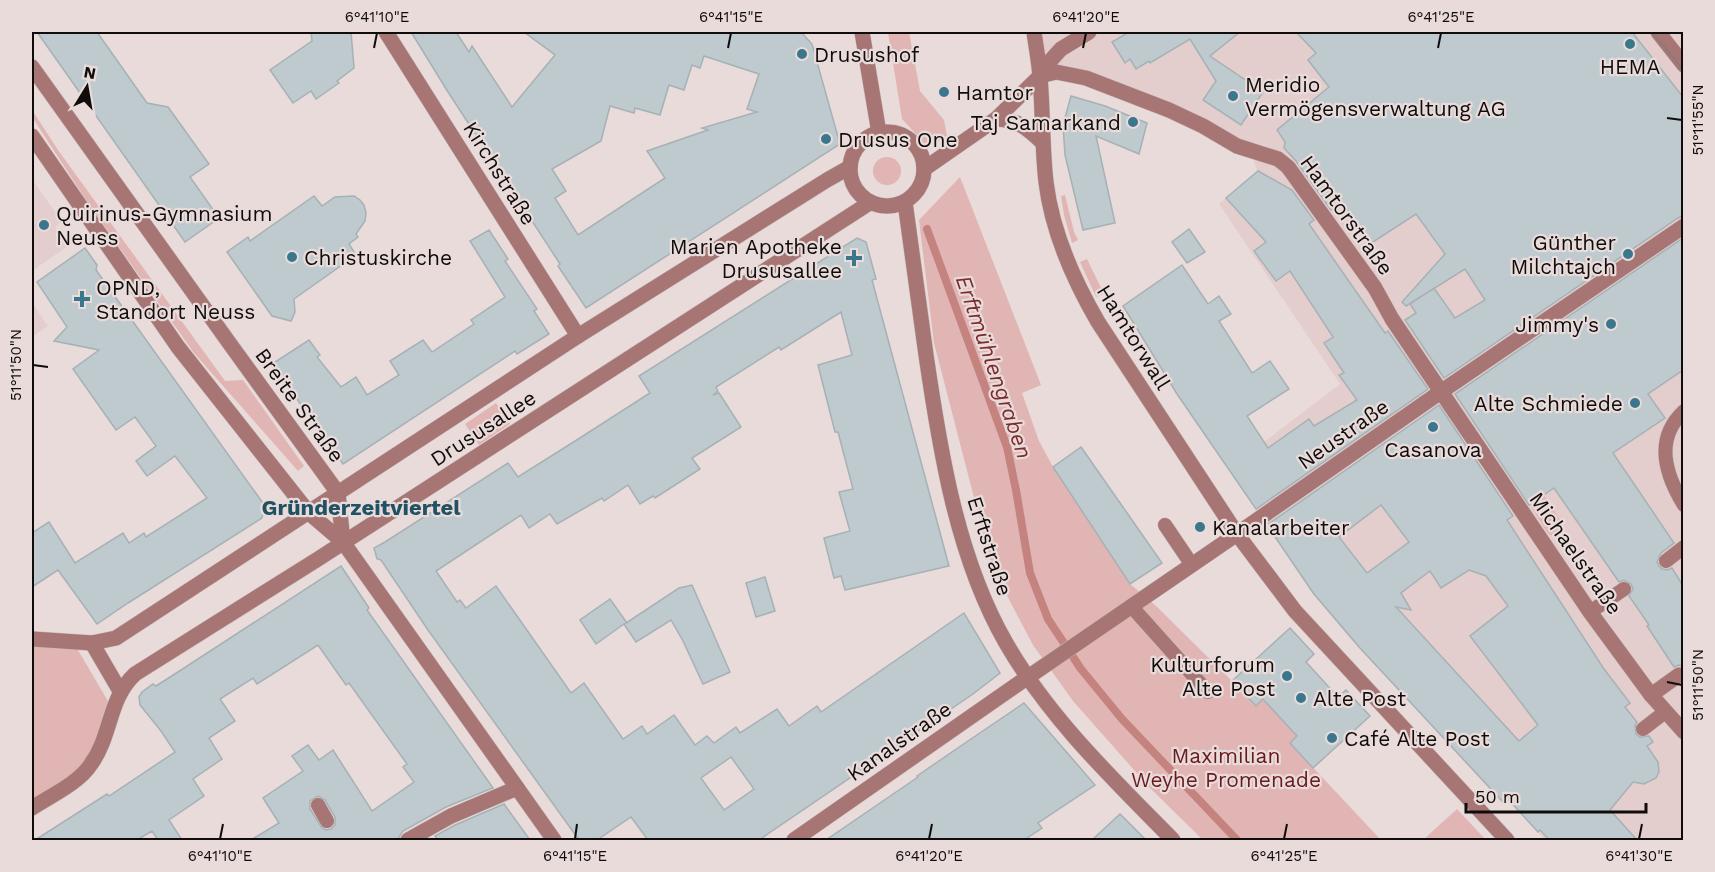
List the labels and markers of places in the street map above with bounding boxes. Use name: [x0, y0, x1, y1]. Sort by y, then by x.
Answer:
marker: HEMA: [1623, 37, 1637, 51]
place label: Drusushof: [814, 42, 919, 67]
marker: Drusushof: [795, 47, 809, 61]
place label: HEMA: [1600, 54, 1660, 79]
place label: Meridio Vermögensverwaltung AG: [1245, 72, 1506, 121]
place label: Hamtor: [956, 80, 1033, 105]
marker: Hamtor: [937, 85, 951, 99]
marker: Meridio Vermögensverwaltung AG: [1226, 89, 1240, 103]
place label: Taj Samarkand: [970, 110, 1121, 135]
marker: Taj Samarkand: [1126, 115, 1140, 129]
place label: Drusus One: [838, 127, 958, 152]
marker: Drusus One: [819, 132, 833, 146]
place label: Quirinus-Gymnasium Neuss: [56, 201, 273, 250]
marker: Quirinus-Gymnasium Neuss: [37, 218, 51, 232]
place label: Günther Milchtajch: [1510, 230, 1616, 279]
place label: Marien Apotheke Drususallee: [670, 234, 842, 283]
place label: Christuskirche: [304, 245, 452, 270]
marker: Günther Milchtajch: [1621, 247, 1635, 261]
marker: Christuskirche: [285, 250, 299, 264]
marker: Marien Apotheke Drususallee: [847, 251, 861, 265]
place label: OPND, Standort Neuss: [96, 275, 255, 324]
marker: OPND, Standort Neuss: [73, 290, 91, 308]
place label: Jimmy's: [1515, 312, 1599, 337]
marker: Jimmy's: [1604, 317, 1618, 331]
place label: Alte Schmiede: [1474, 391, 1623, 416]
marker: Alte Schmiede: [1628, 396, 1642, 410]
marker: Casanova: [1426, 420, 1440, 434]
place label: Casanova: [1384, 437, 1482, 462]
place label: Kanalarbeiter: [1212, 515, 1350, 540]
marker: Kanalarbeiter: [1193, 520, 1207, 534]
place label: Kulturforum Alte Post: [1150, 652, 1275, 701]
marker: Kulturforum Alte Post: [1280, 669, 1294, 683]
place label: Alte Post: [1313, 686, 1406, 711]
marker: Alte Post: [1294, 691, 1308, 705]
place label: Café Alte Post: [1344, 726, 1490, 751]
marker: Café Alte Post: [1325, 731, 1339, 745]

